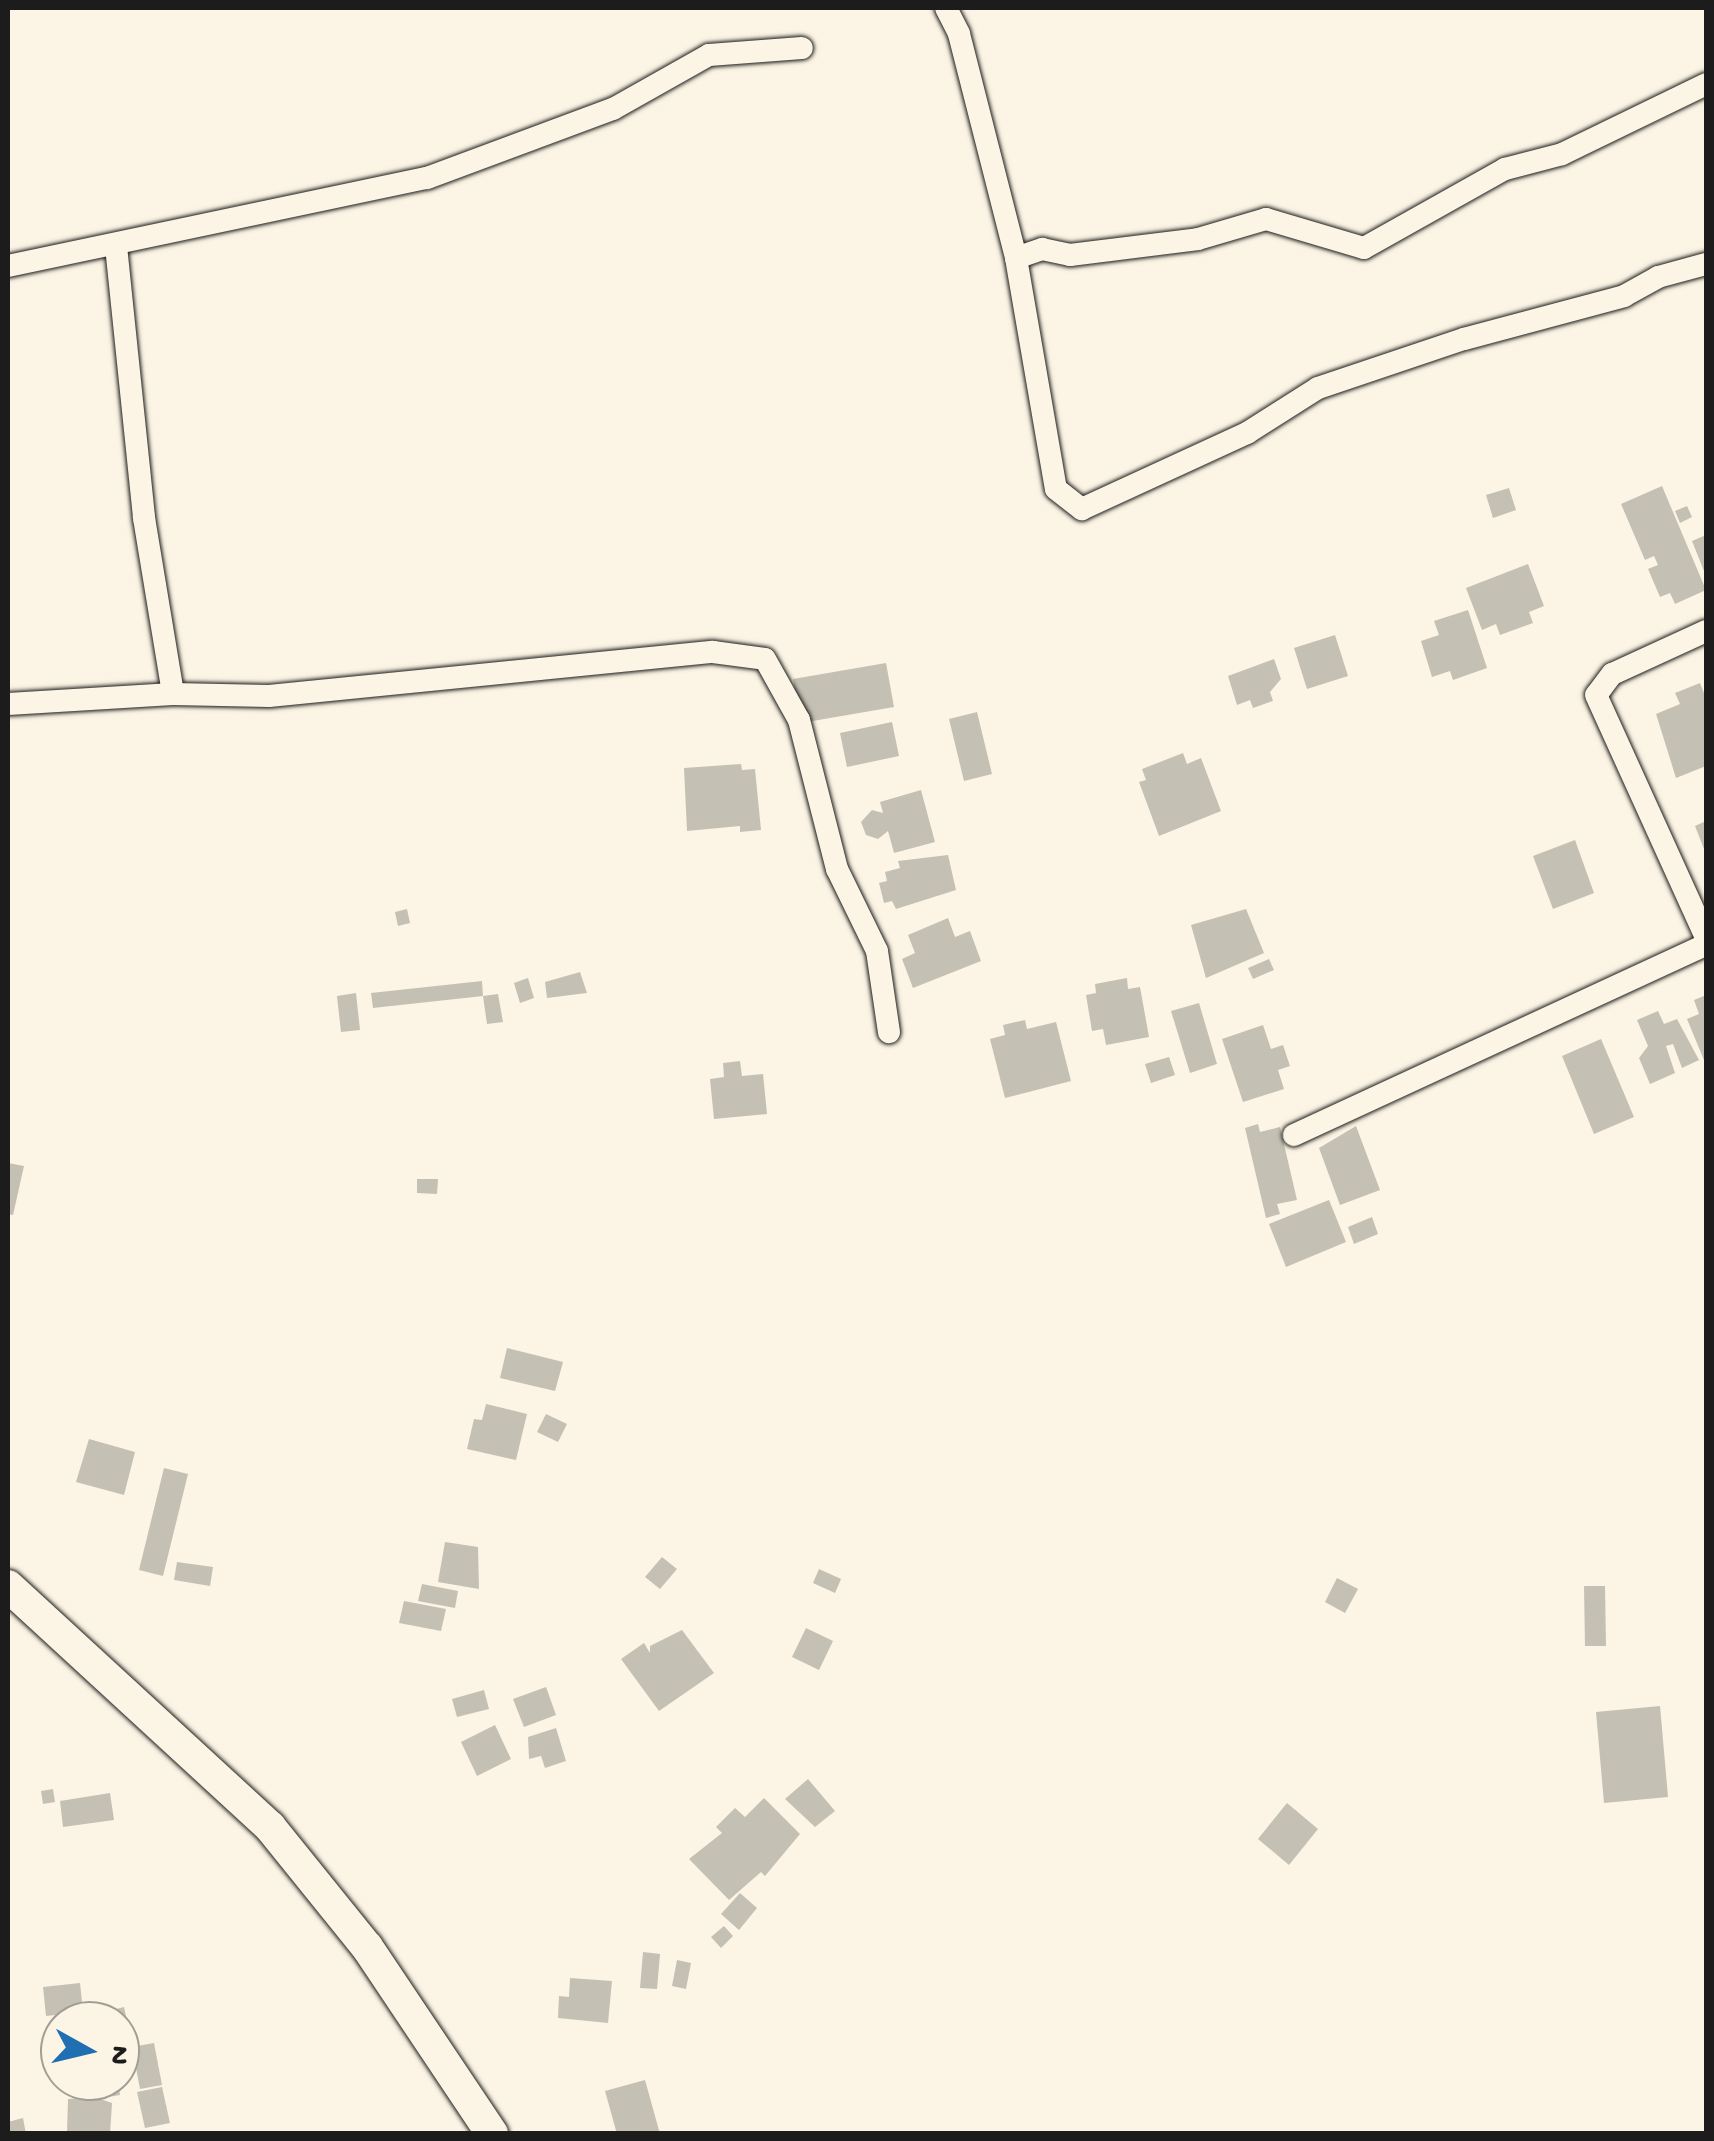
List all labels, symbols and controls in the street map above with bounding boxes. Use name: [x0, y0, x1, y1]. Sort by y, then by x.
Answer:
north arrow: [40, 2001, 140, 2101]
text: N: [101, 2044, 136, 2066]

